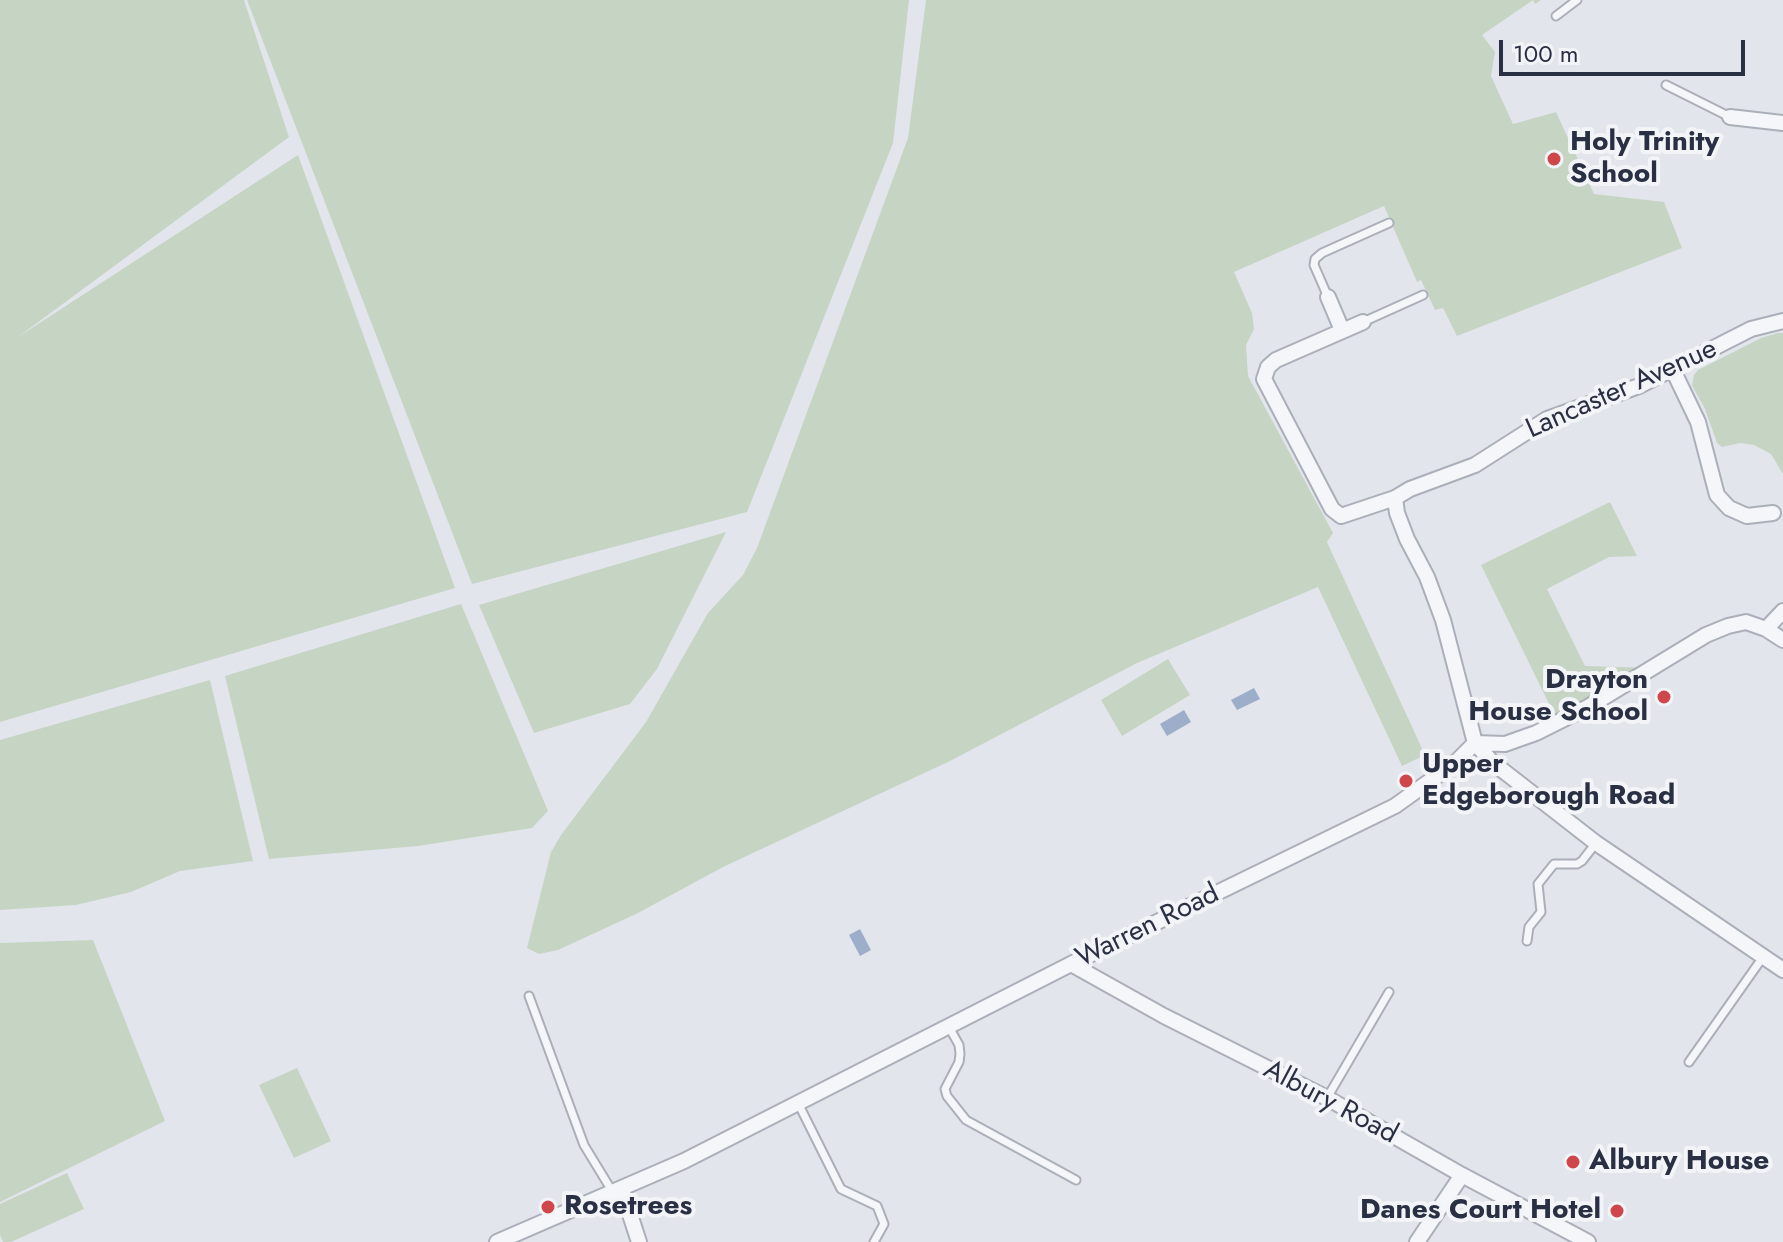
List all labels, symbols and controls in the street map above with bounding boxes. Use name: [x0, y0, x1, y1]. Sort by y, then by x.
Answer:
scale bar: [1503, 24, 1749, 74]
text: 100 m: [1513, 36, 1579, 71]
place label: Holy Trinity School: [1570, 126, 1719, 192]
marker: Holy Trinity School: [1545, 150, 1563, 168]
street label: Lancaster Avenue: [1521, 333, 1723, 447]
place label: Drayton House School: [1468, 664, 1648, 730]
marker: Drayton House School: [1655, 688, 1673, 706]
place label: Upper Edgeborough Road: [1422, 748, 1675, 814]
marker: Upper Edgeborough Road: [1397, 772, 1415, 790]
street label: Warren Road: [1071, 878, 1225, 976]
street label: Albury Road: [1257, 1054, 1403, 1152]
place label: Albury House: [1589, 1145, 1769, 1179]
marker: Albury House: [1564, 1153, 1582, 1171]
place label: Rosetrees: [564, 1190, 692, 1224]
place label: Danes Court Hotel: [1360, 1194, 1601, 1228]
marker: Rosetrees: [539, 1198, 557, 1216]
marker: Danes Court Hotel: [1608, 1202, 1626, 1220]

